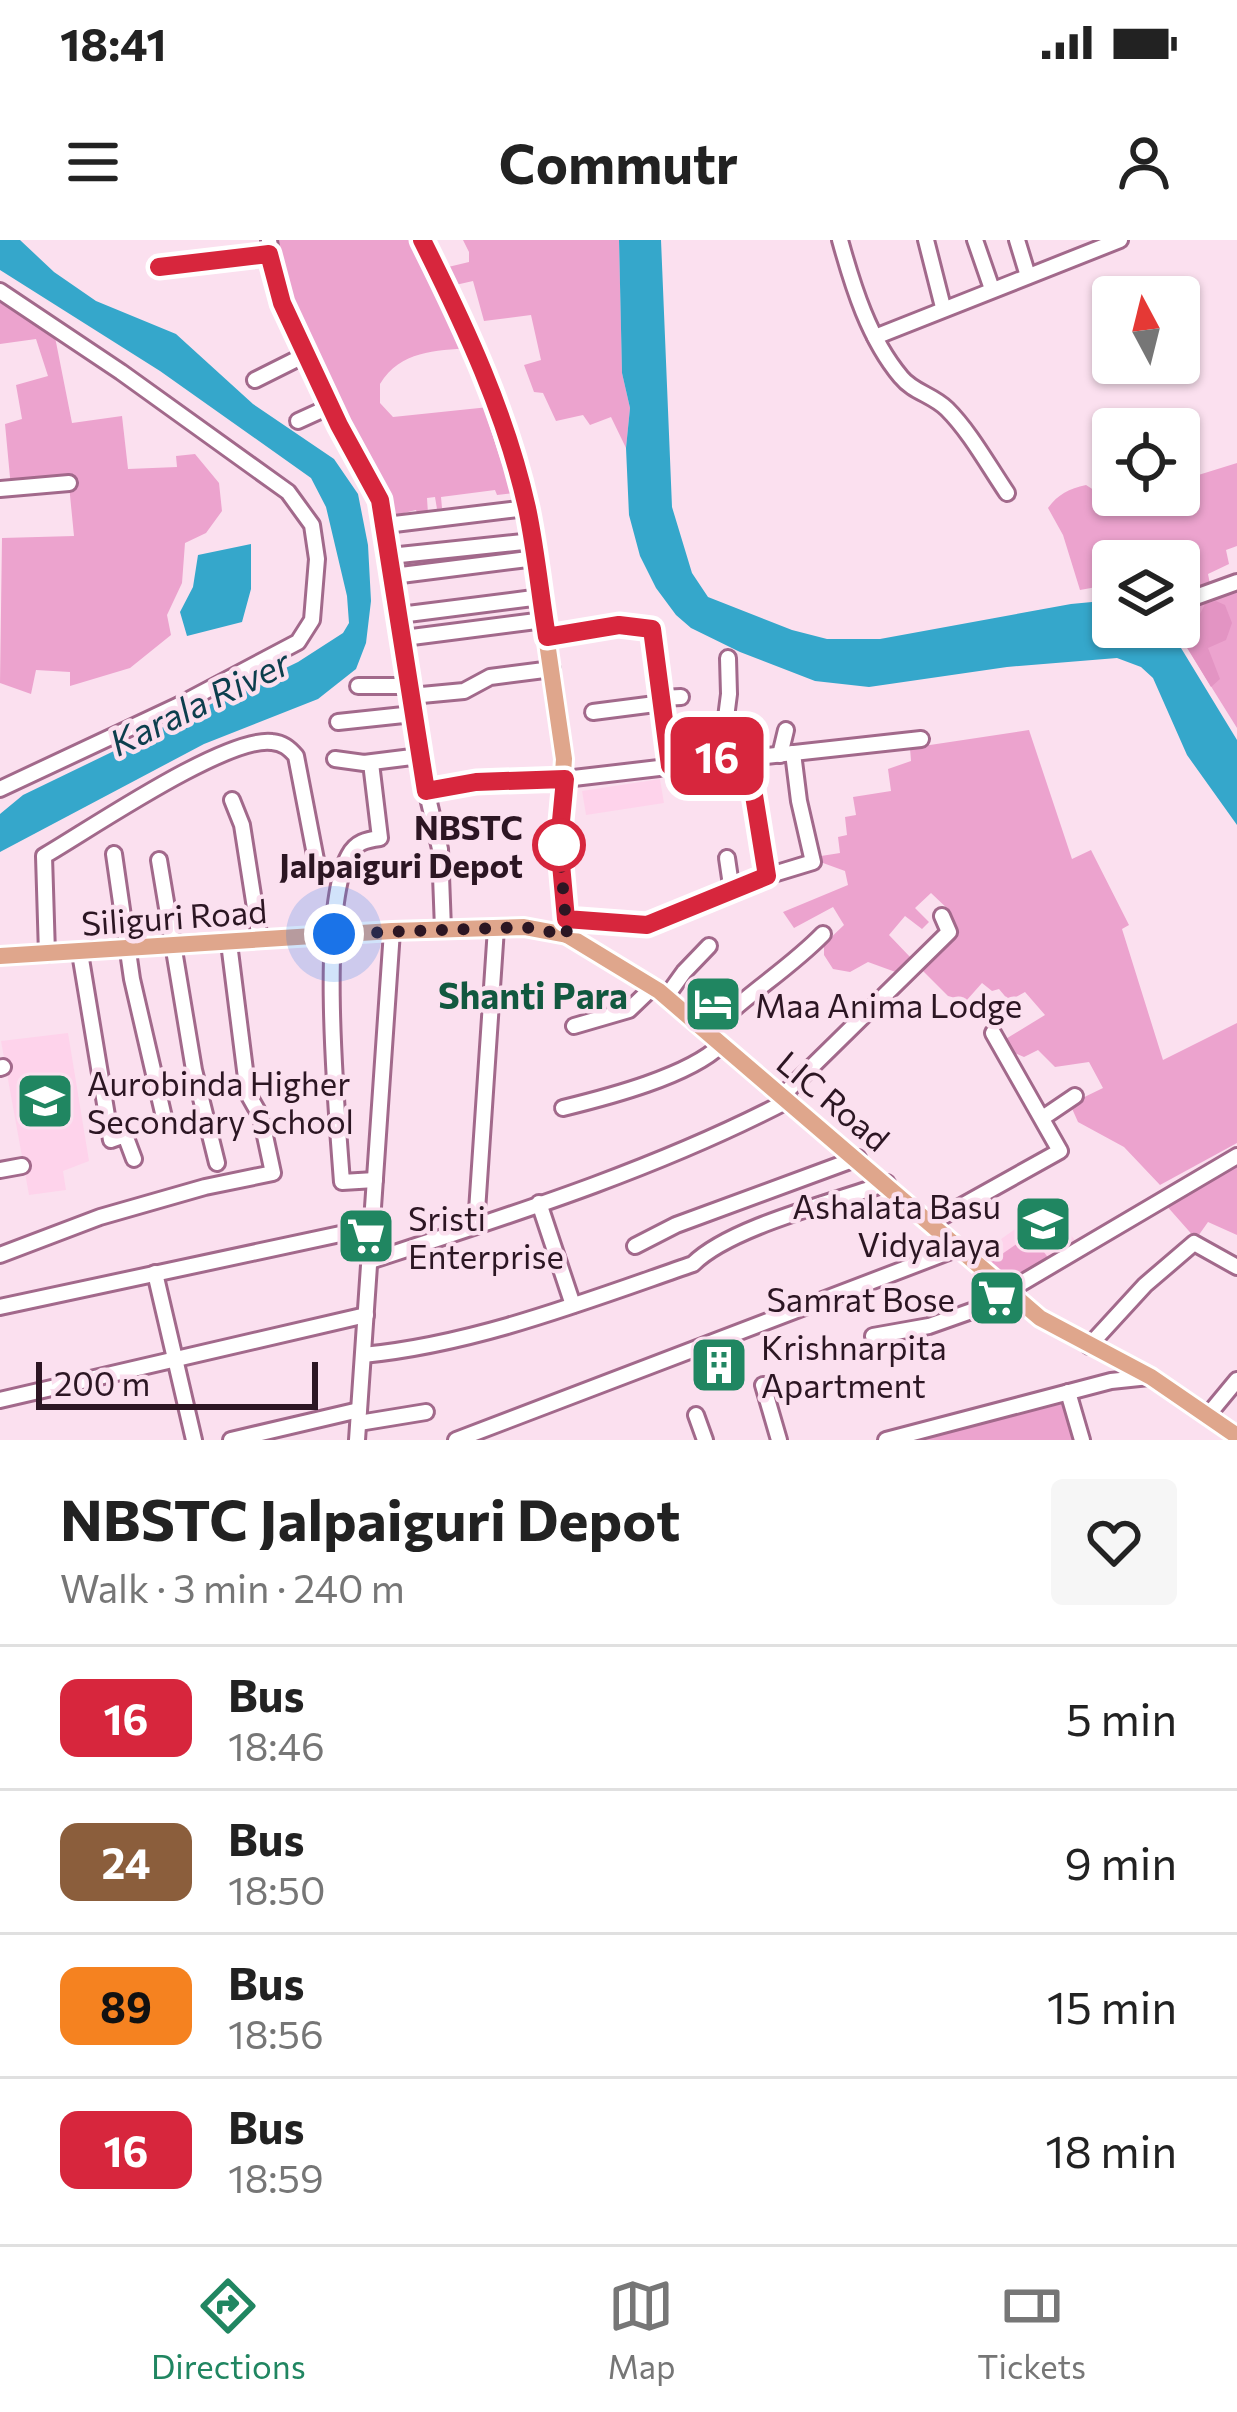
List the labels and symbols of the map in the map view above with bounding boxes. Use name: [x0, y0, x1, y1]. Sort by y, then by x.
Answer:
north arrow: [1092, 276, 1200, 384]
water label: Karala River: [101, 638, 298, 764]
line badge: 16: [663, 717, 771, 795]
place label: NBSTC Jalpaiguri Depot: [279, 806, 523, 885]
marker: NBSTC Jalpaiguri Depot: [534, 820, 584, 870]
street label: Siliguri Road: [80, 889, 268, 943]
your location: [304, 904, 364, 964]
district label: Shanti Para: [438, 972, 628, 1016]
hotel icon: Maa Anima Lodge: [682, 973, 744, 1035]
place label: Maa Anima Lodge: [755, 984, 1022, 1025]
street label: LIC Road: [769, 1041, 899, 1159]
place label: Aurobinda Higher Secondary School: [87, 1062, 354, 1141]
school or university icon: Aurobinda Higher Secondary School: [14, 1070, 76, 1132]
place label: Ashalata Basu Vidyalaya: [792, 1185, 1001, 1264]
school or university icon: Ashalata Basu Vidyalaya: [1012, 1193, 1074, 1255]
place label: Sristi Enterprise: [408, 1197, 564, 1276]
supermarket icon: Sristi Enterprise: [335, 1205, 397, 1267]
supermarket icon: Samrat Bose: [966, 1267, 1028, 1329]
place label: Samrat Bose: [767, 1278, 955, 1319]
place label: Krishnarpita Apartment: [761, 1326, 947, 1405]
building icon: Krishnarpita Apartment: [688, 1334, 750, 1396]
scale bar: [36, 1356, 318, 1409]

